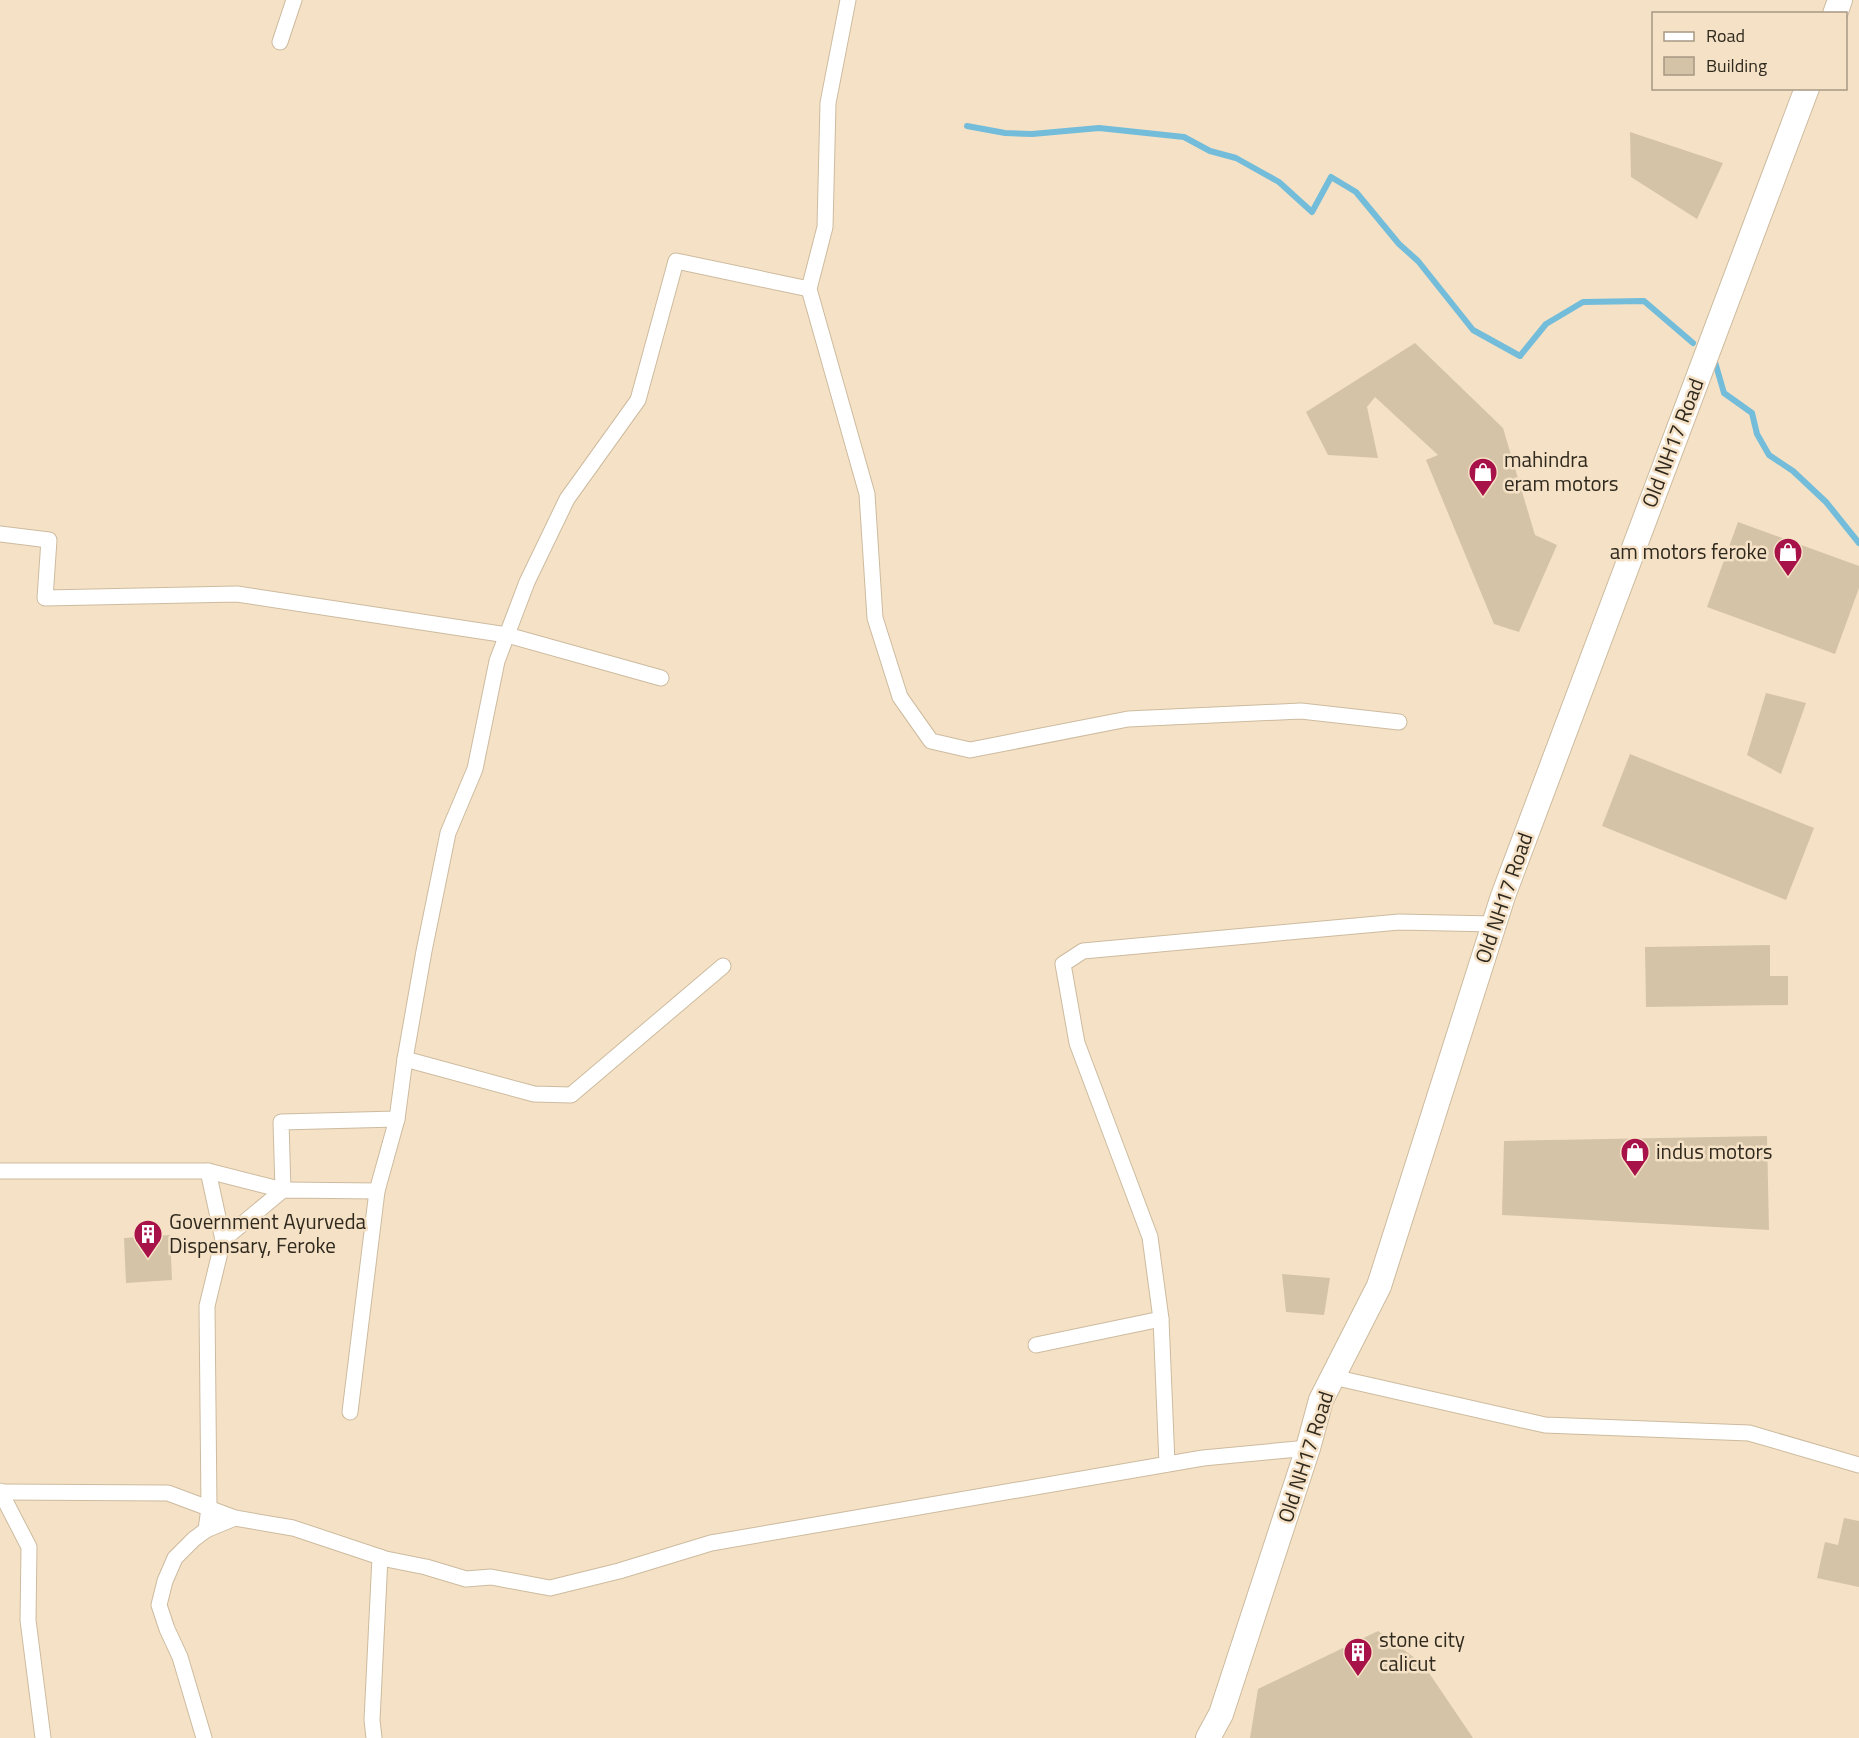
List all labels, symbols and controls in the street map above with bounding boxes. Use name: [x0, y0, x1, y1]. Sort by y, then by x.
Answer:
legend: [1652, 12, 1847, 90]
text: Road: [1706, 22, 1745, 49]
text: Building: [1706, 52, 1767, 79]
street label: Old NH17 Road: [1633, 373, 1711, 512]
place label: mahindra eram motors: [1504, 443, 1619, 499]
shop icon: mahindra eram motors: [1467, 456, 1499, 498]
place label: am motors feroke: [1610, 535, 1767, 567]
shop icon: am motors feroke: [1772, 536, 1804, 578]
street label: Old NH17 Road: [1466, 828, 1540, 967]
place label: indus motors: [1656, 1135, 1773, 1167]
shop icon: indus motors: [1619, 1136, 1651, 1178]
place label: Government Ayurveda Dispensary, Feroke: [169, 1205, 367, 1261]
building icon: Government Ayurveda Dispensary, Feroke: [132, 1218, 164, 1260]
street label: Old NH17 Road: [1269, 1387, 1341, 1527]
place label: stone city calicut: [1379, 1623, 1465, 1679]
building icon: stone city calicut: [1342, 1636, 1374, 1678]

